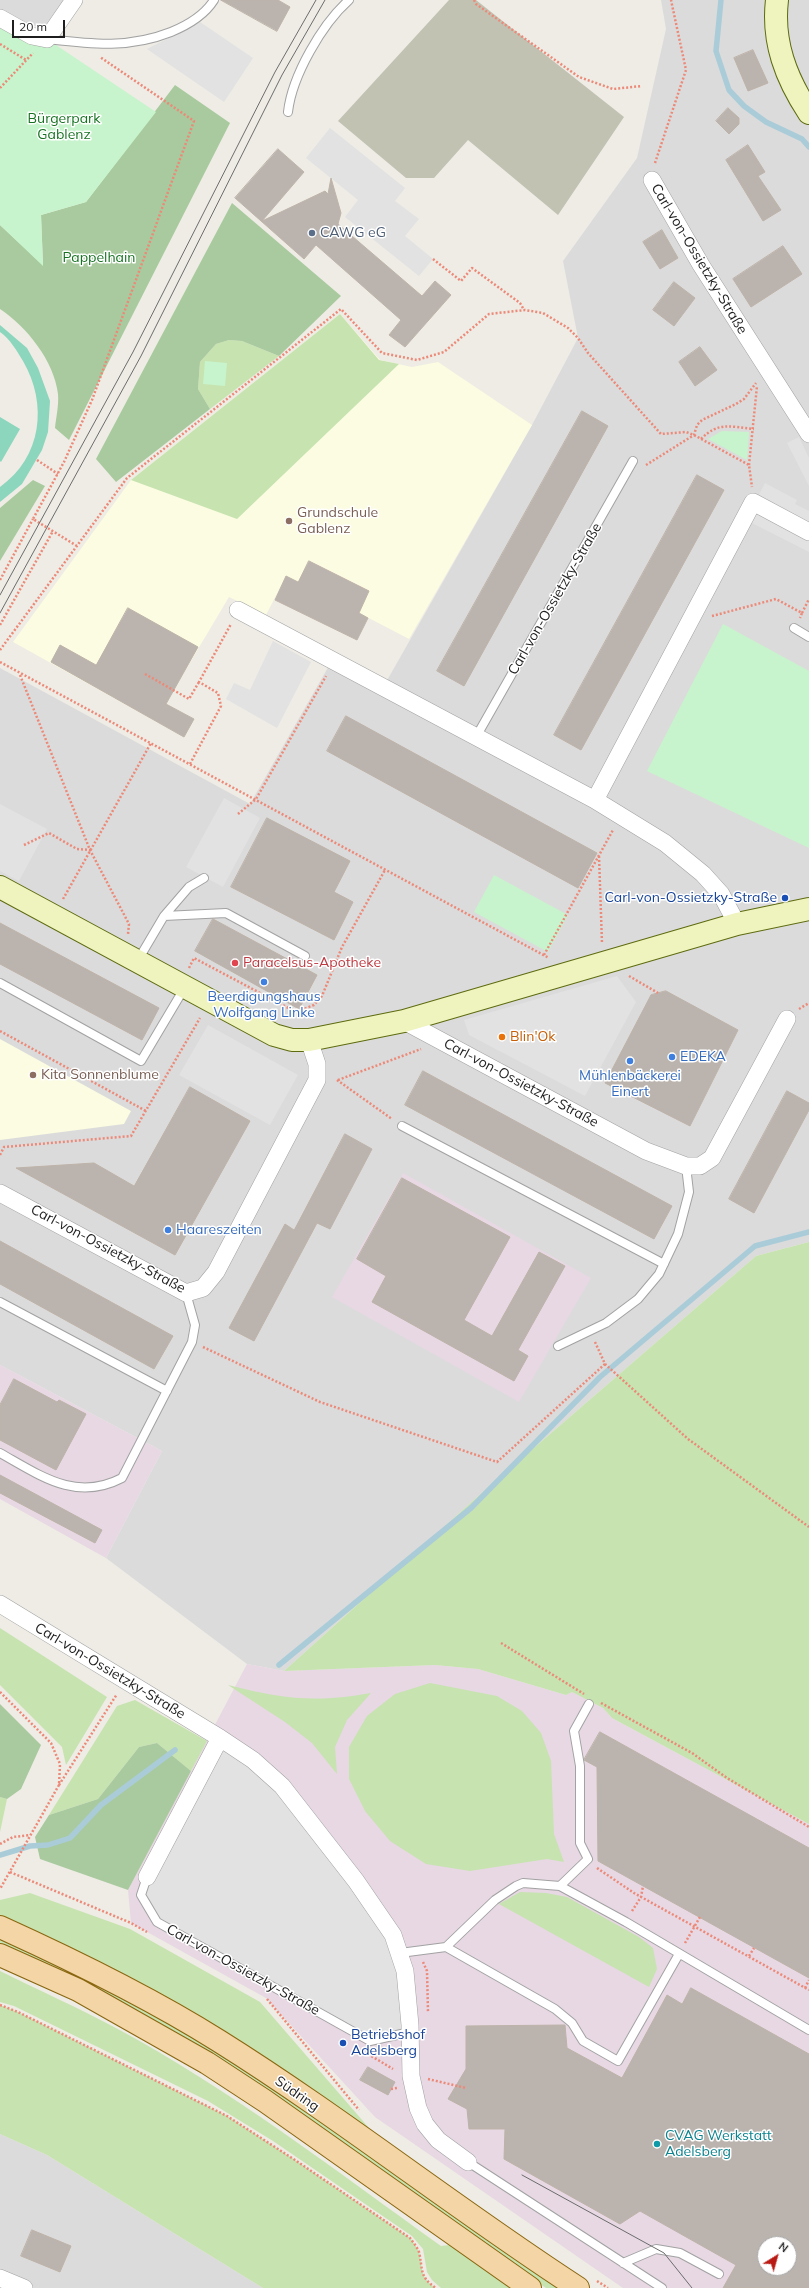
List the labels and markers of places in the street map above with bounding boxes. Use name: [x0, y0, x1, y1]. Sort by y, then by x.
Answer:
place label: CAWG eG: [320, 225, 386, 241]
marker: CAWG eG: [307, 228, 317, 238]
place label: Grundschule Gablenz: [297, 505, 378, 538]
marker: Grundschule Gablenz: [284, 516, 294, 526]
place label: Carl-von-Ossietzky-Straße: [604, 890, 777, 906]
marker: Carl-von-Ossietzky-Straße: [780, 893, 790, 903]
place label: Paracelsus-Apotheke: [243, 955, 381, 971]
marker: Paracelsus-Apotheke: [230, 958, 240, 968]
marker: Beerdigungshaus Wolfgang Linke: [259, 977, 269, 987]
place label: Beerdigungshaus Wolfgang Linke: [207, 989, 321, 1022]
place label: Blin'Ok: [510, 1029, 555, 1045]
marker: Blin'Ok: [497, 1032, 507, 1042]
place label: EDEKA: [680, 1049, 726, 1065]
marker: EDEKA: [667, 1052, 677, 1062]
marker: Mühlenbäckerei Einert: [625, 1056, 635, 1066]
place label: Kita Sonnenblume: [41, 1067, 159, 1083]
place label: Mühlenbäckerei Einert: [579, 1068, 681, 1100]
marker: Kita Sonnenblume: [28, 1070, 38, 1080]
place label: Haareszeiten: [176, 1222, 262, 1238]
marker: Haareszeiten: [163, 1225, 173, 1235]
place label: Betriebshof Adelsberg: [351, 2027, 425, 2060]
marker: Betriebshof Adelsberg: [338, 2038, 348, 2048]
place label: CVAG Werkstatt Adelsberg: [665, 2128, 772, 2160]
marker: CVAG Werkstatt Adelsberg: [652, 2139, 662, 2149]

